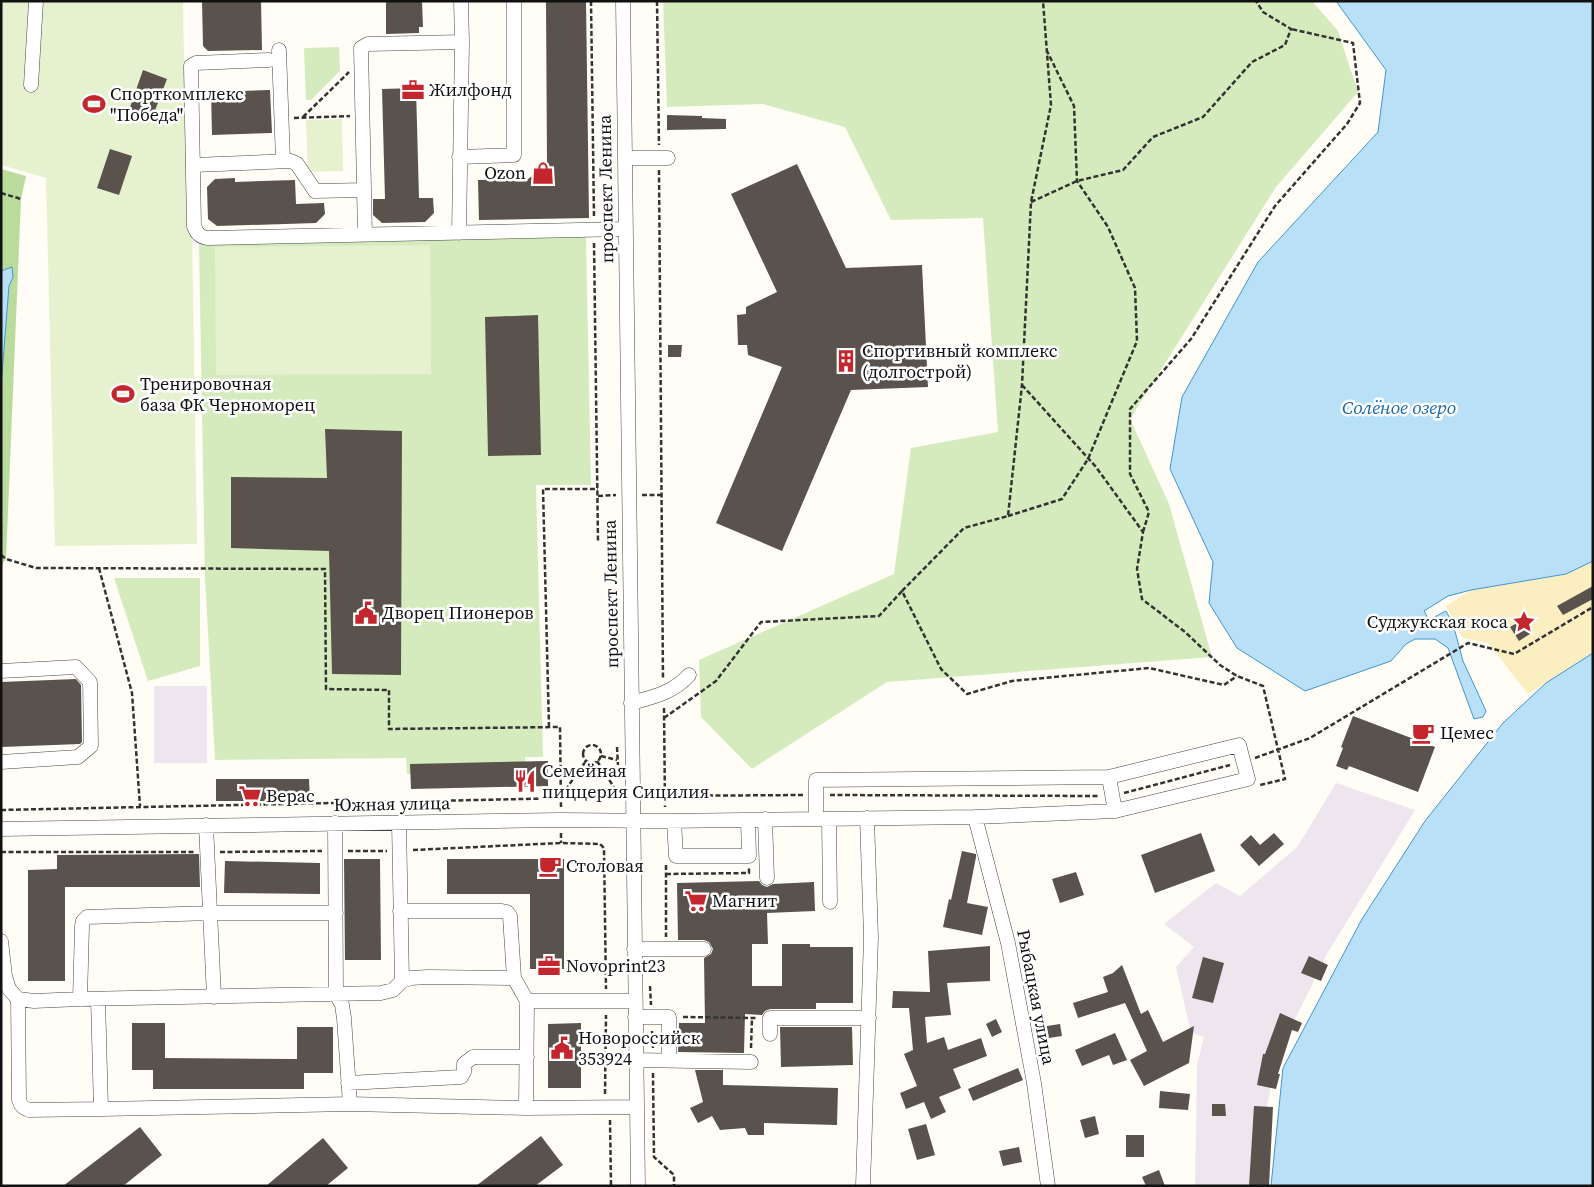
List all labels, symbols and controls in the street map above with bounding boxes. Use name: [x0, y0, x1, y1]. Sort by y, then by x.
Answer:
office icon: Жилфонд: [400, 77, 426, 103]
place label: Жилфонд: [429, 77, 512, 102]
place label: Спорткомплекс "Победа": [110, 81, 244, 127]
sports icon: Спорткомплекс "Победа": [81, 91, 107, 117]
street label: проспект Ленина: [592, 114, 619, 264]
place label: Ozon: [484, 160, 526, 185]
shop icon: Ozon: [530, 160, 556, 186]
place label: Спортивный комплекс (долгострой): [862, 338, 1058, 384]
building icon: Спортивный комплекс (долгострой): [833, 348, 859, 374]
place label: Тренировочная база ФК Черноморец: [140, 371, 315, 417]
sports icon: Тренировочная база ФК Черноморец: [110, 381, 136, 407]
water label: Солёное озеро: [1342, 394, 1456, 420]
street label: проспект Ленина: [597, 519, 624, 669]
public building icon: Дворец Пионеров: [353, 600, 379, 626]
place label: Дворец Пионеров: [382, 600, 534, 625]
place label: Суджукская коса: [1367, 609, 1509, 634]
place icon: Суджукская коса: [1511, 609, 1537, 635]
cafe icon: Цемес: [1410, 720, 1436, 746]
place label: Цемес: [1440, 720, 1494, 745]
place label: Семейная пиццерия Сицилия: [542, 758, 709, 804]
restaurant icon: Семейная пиццерия Сицилия: [512, 768, 538, 794]
supermarket icon: Верас: [237, 783, 263, 809]
place label: Верас: [266, 783, 315, 808]
street label: Южная улица: [334, 790, 451, 817]
cafe icon: Столовая: [537, 853, 563, 879]
place label: Столовая: [566, 853, 644, 878]
supermarket icon: Магнит: [683, 888, 709, 914]
place label: Магнит: [712, 888, 778, 913]
street label: Рыбацкая улица: [1011, 927, 1062, 1067]
office icon: Novoprint23: [536, 953, 562, 979]
place label: Novoprint23: [566, 953, 665, 978]
place label: Новороссийск 353924: [578, 1025, 700, 1071]
public building icon: Новороссийск 353924: [549, 1035, 575, 1061]

